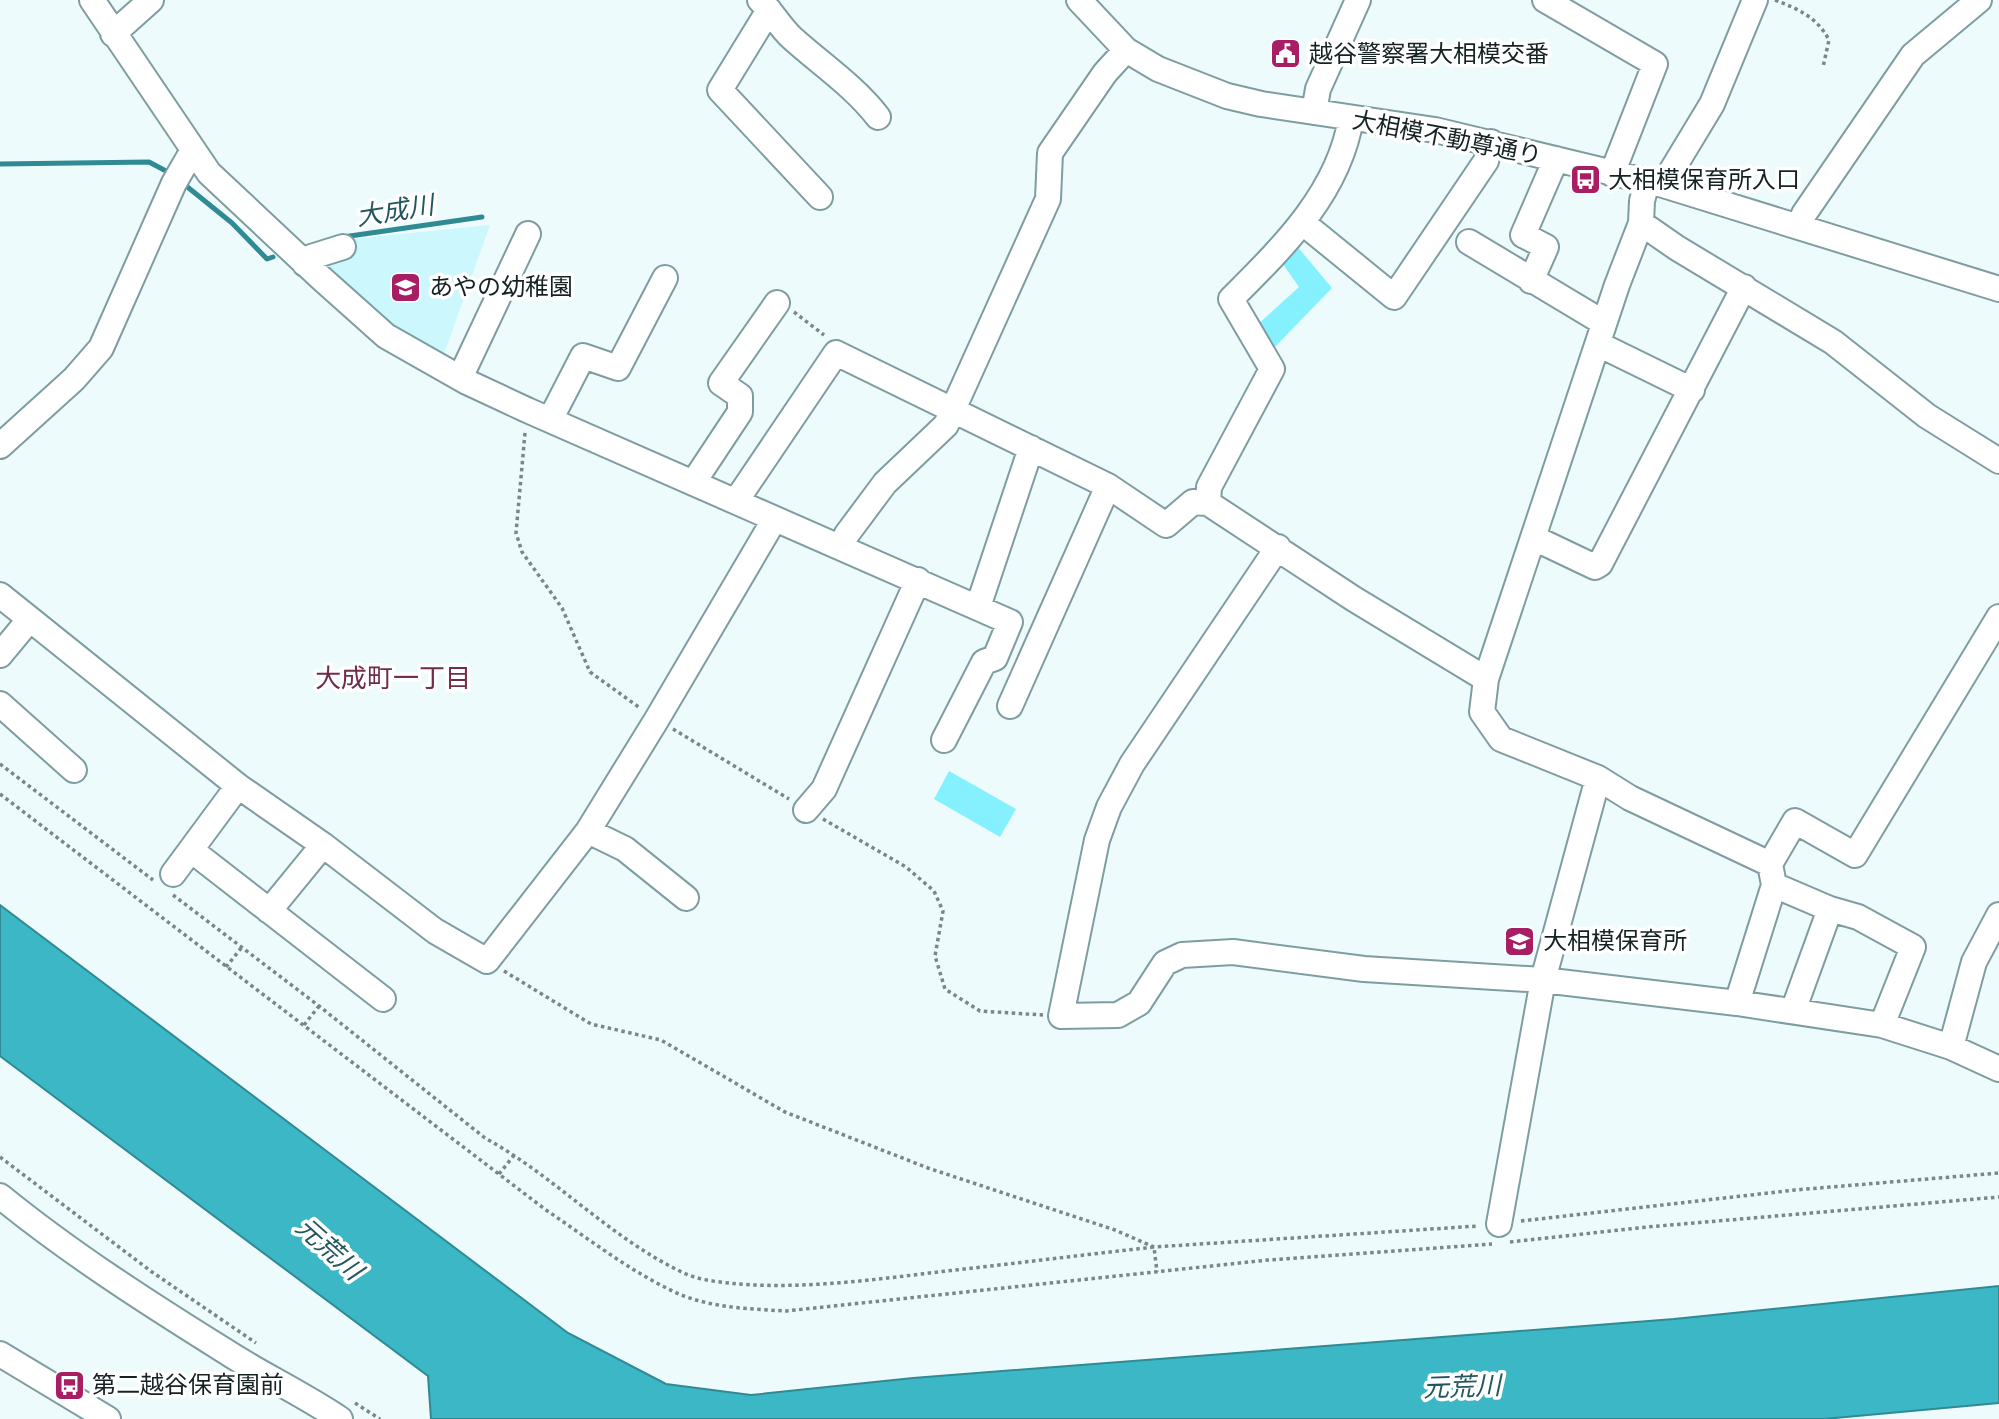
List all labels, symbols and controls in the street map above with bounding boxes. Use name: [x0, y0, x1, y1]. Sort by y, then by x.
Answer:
public building icon: 越谷警察署大相模交番: [1269, 37, 1303, 71]
place label: 越谷警察署大相模交番: [1309, 40, 1549, 68]
street label: 大相模不動尊通り: [1350, 106, 1544, 170]
bus stop icon: 大相模保育所入口: [1568, 163, 1602, 197]
place label: 大相模保育所入口: [1608, 166, 1800, 194]
water label: 大成川: [354, 189, 439, 232]
school or university icon: あやの幼稚園: [389, 270, 423, 304]
place label: あやの幼稚園: [429, 273, 573, 301]
district label: 大成町一丁目: [315, 663, 471, 694]
school or university icon: 大相模保育所: [1503, 924, 1537, 958]
place label: 大相模保育所: [1543, 927, 1687, 955]
water label: 元荒川: [290, 1211, 371, 1289]
bus stop icon: 第二越谷保育園前: [52, 1368, 86, 1402]
water label: 元荒川: [1422, 1370, 1505, 1404]
place label: 第二越谷保育園前: [92, 1371, 284, 1399]

